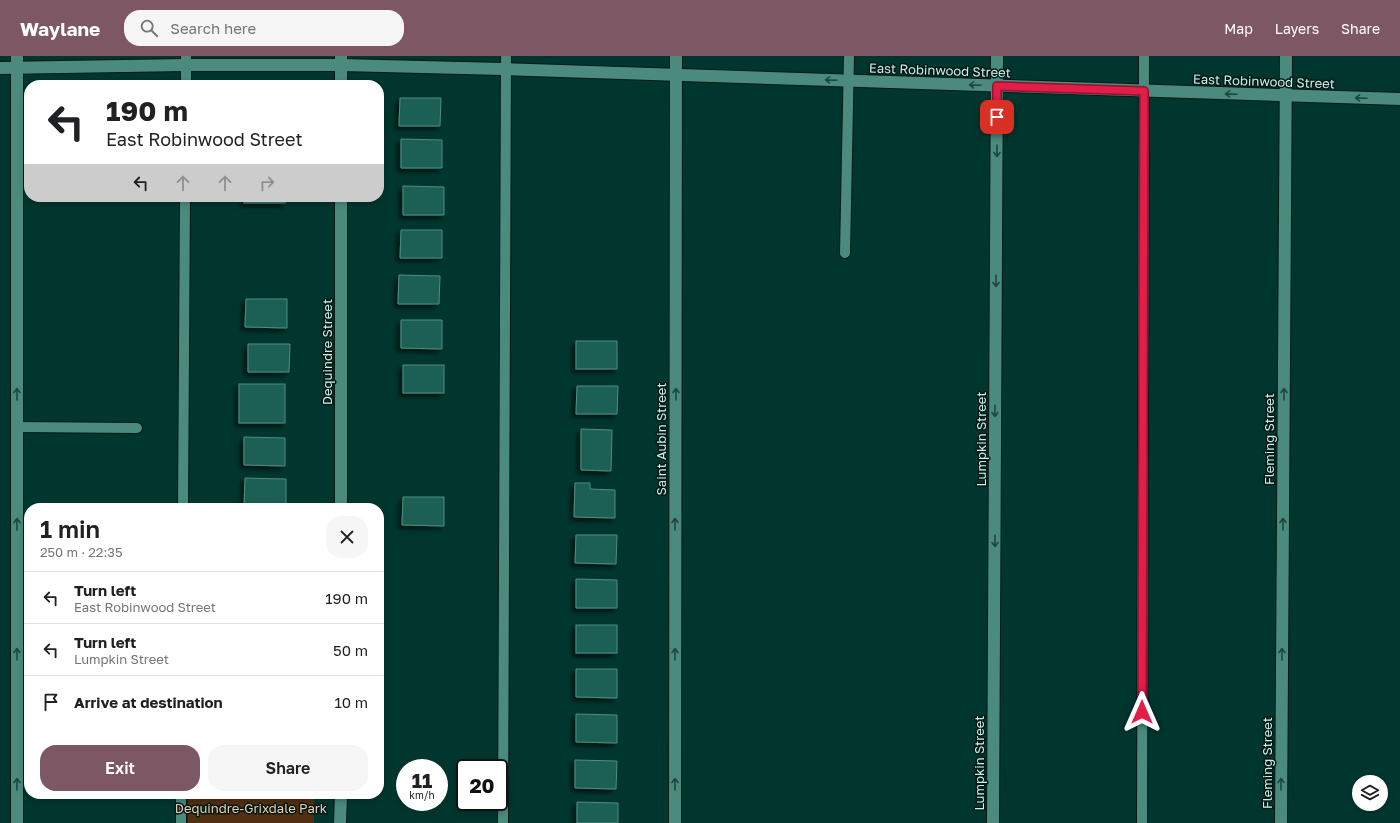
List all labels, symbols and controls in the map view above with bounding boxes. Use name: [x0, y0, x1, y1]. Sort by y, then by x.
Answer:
search box: [124, 10, 404, 46]
text: Waylane: [20, 17, 100, 40]
icon: search: [138, 17, 160, 39]
text: Search here: [170, 19, 256, 37]
text: Map: [1224, 20, 1253, 37]
text: Layers: [1275, 20, 1319, 37]
text: Share: [1341, 20, 1380, 37]
street label: East Robinwood Street: [869, 60, 1011, 80]
street label: East Robinwood Street: [1193, 71, 1335, 91]
one-way arrow: [825, 77, 838, 84]
one-way arrow: [969, 81, 982, 89]
one-way arrow: [1225, 90, 1238, 98]
text: 190 m: [106, 94, 188, 127]
one-way arrow: [1355, 94, 1368, 102]
icon: left: [40, 96, 92, 148]
pin: [980, 100, 1014, 134]
icon: arrive: [986, 106, 1008, 128]
text: East Robinwood Street: [106, 128, 303, 150]
one-way arrow: [993, 144, 1001, 157]
icon: left: [130, 172, 152, 194]
icon: ahead: [172, 172, 194, 194]
icon: ahead: [214, 172, 236, 194]
icon: right: [256, 172, 278, 194]
one-way arrow: [992, 274, 1000, 287]
street label: Dequindre Street: [319, 299, 335, 405]
street label: Saint Aubin Street: [653, 383, 669, 495]
one-way arrow: [13, 388, 21, 401]
one-way arrow: [672, 388, 680, 401]
one-way arrow: [1280, 388, 1288, 401]
street label: Lumpkin Street: [973, 391, 989, 487]
street label: Fleming Street: [1261, 393, 1277, 485]
one-way arrow: [991, 404, 999, 417]
text: 1 min: [40, 514, 100, 543]
button: close: [326, 516, 368, 558]
one-way arrow: [13, 518, 21, 531]
one-way arrow: [671, 518, 679, 531]
one-way arrow: [1279, 518, 1287, 531]
one-way arrow: [991, 534, 998, 547]
text: 250 m · 22:35: [40, 544, 122, 560]
text: Turn left: [74, 581, 136, 599]
icon: left: [40, 587, 62, 609]
text: 190 m: [325, 589, 368, 607]
text: East Robinwood Street: [74, 599, 216, 615]
text: Turn left: [74, 633, 136, 651]
icon: left: [40, 639, 62, 661]
text: 50 m: [333, 641, 368, 659]
one-way arrow: [13, 648, 21, 661]
one-way arrow: [671, 648, 679, 661]
one-way arrow: [1278, 648, 1286, 661]
text: Lumpkin Street: [74, 651, 169, 667]
icon: arrive: [40, 691, 62, 713]
position arrow: [1121, 691, 1163, 733]
text: Arrive at destination: [74, 693, 223, 711]
text: 10 m: [334, 693, 368, 711]
street label: Lumpkin Street: [971, 715, 987, 811]
street label: Fleming Street: [1259, 717, 1275, 809]
button: Exit: [40, 745, 200, 791]
button: Share: [208, 745, 368, 791]
speed limit sign: 20: [456, 759, 508, 811]
text: 11: [412, 768, 432, 792]
map controls: [1352, 775, 1388, 811]
button: layers: [1352, 775, 1388, 811]
one-way arrow: [13, 778, 21, 791]
one-way arrow: [671, 778, 679, 791]
one-way arrow: [1277, 778, 1285, 791]
text: km/h: [409, 789, 435, 801]
park label: Dequindre-Grixdale Park: [175, 800, 328, 816]

